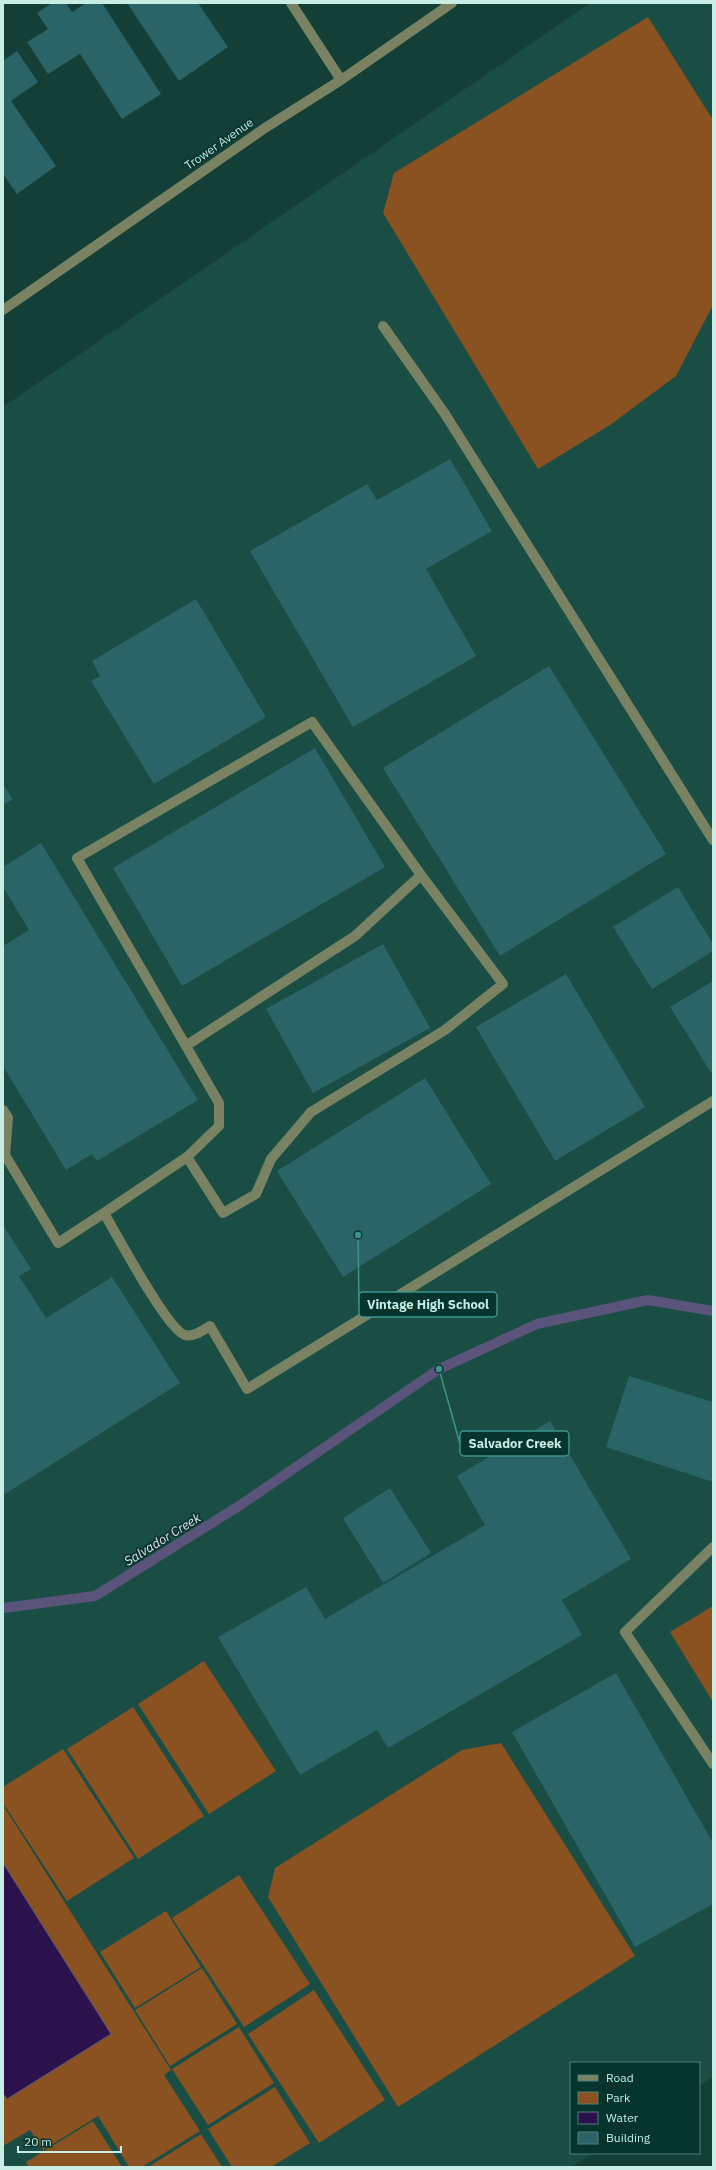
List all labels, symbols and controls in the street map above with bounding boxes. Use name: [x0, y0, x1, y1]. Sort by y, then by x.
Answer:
street label: Trower Avenue: [181, 114, 256, 173]
callout: Vintage High School: [359, 1292, 497, 1317]
text: Vintage High School: [367, 1296, 489, 1313]
callout: Salvador Creek: [460, 1431, 569, 1456]
text: Salvador Creek: [469, 1435, 562, 1452]
water label: Salvador Creek: [121, 1509, 204, 1570]
legend: [570, 2062, 700, 2154]
text: Road: [606, 2070, 634, 2085]
text: Park: [606, 2090, 631, 2105]
text: Water: [606, 2110, 639, 2125]
scale bar: [18, 2128, 121, 2154]
text: Building: [606, 2130, 651, 2145]
text: 20 m: [24, 2134, 52, 2149]

